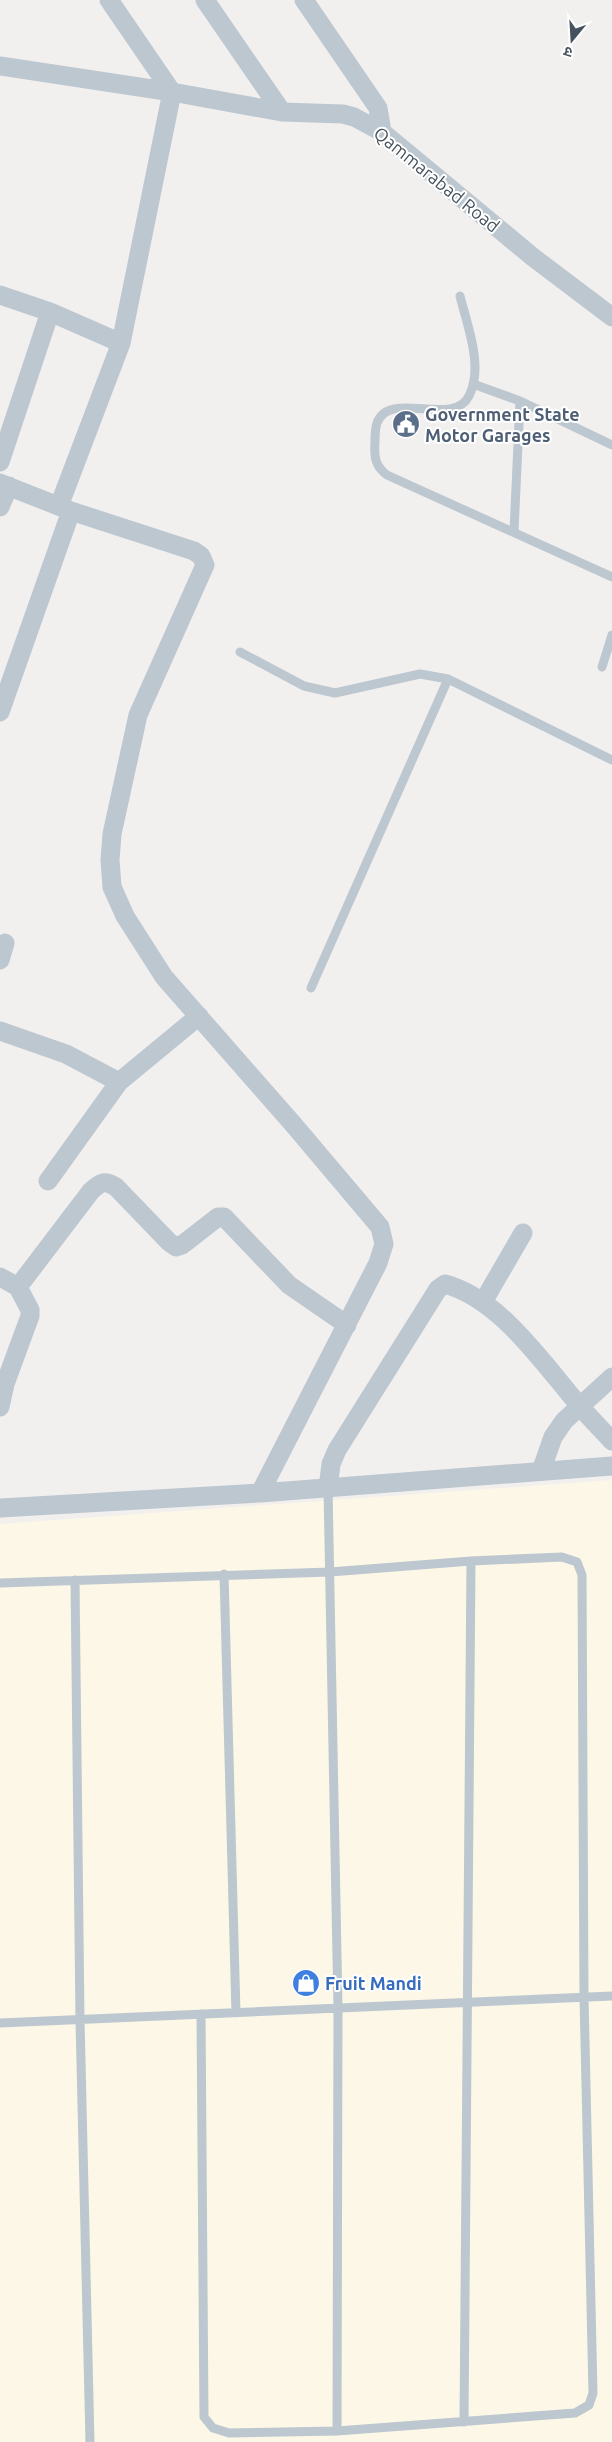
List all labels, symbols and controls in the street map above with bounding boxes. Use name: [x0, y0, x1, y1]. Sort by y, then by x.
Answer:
north arrow: [547, 15, 597, 65]
text: उ: [561, 43, 574, 61]
street label: Qammarabad Road: [370, 122, 504, 236]
place label: Government State Motor Garages: [425, 404, 580, 445]
public building icon: Government State Motor Garages: [391, 409, 421, 439]
shop icon: Fruit Mandi: [291, 1968, 321, 1998]
place label: Fruit Mandi: [325, 1973, 422, 1993]

